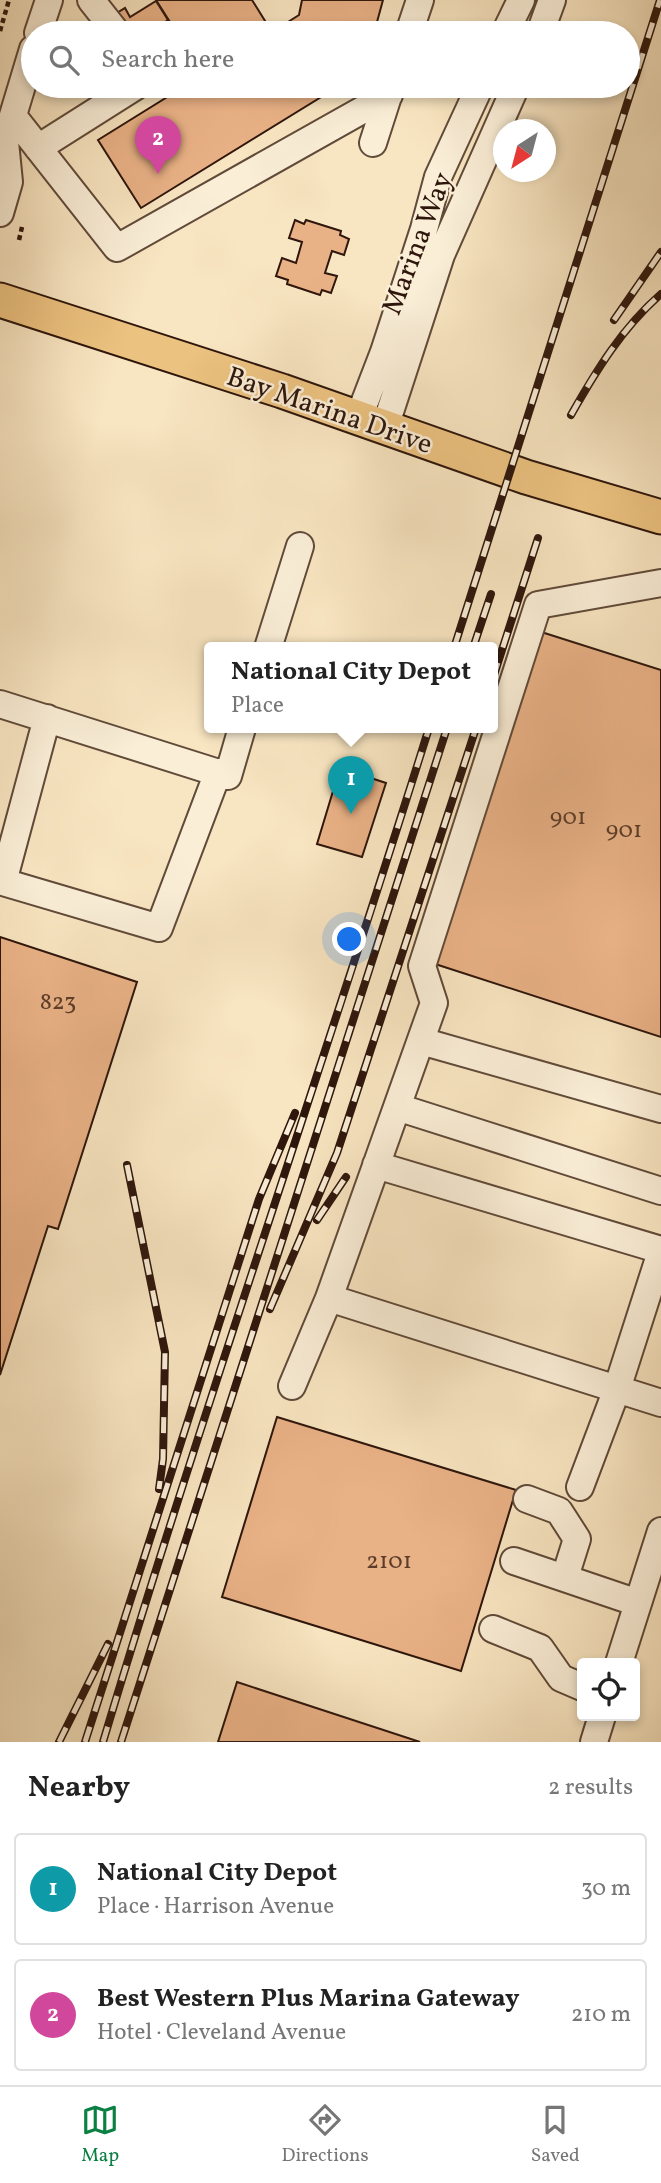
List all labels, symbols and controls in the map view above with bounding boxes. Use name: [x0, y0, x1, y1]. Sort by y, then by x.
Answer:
search box: [21, 21, 640, 98]
icon: search: [45, 41, 83, 79]
text: Search here: [101, 42, 234, 78]
pin: 2: [135, 116, 181, 174]
north arrow: [493, 119, 556, 182]
street label: Marina Way: [373, 167, 463, 321]
street label: Bay Marina Drive: [221, 358, 437, 465]
popup: [204, 642, 498, 733]
text: National City Depot: [231, 654, 471, 690]
text: Place: [231, 690, 284, 722]
pin: 1: [328, 756, 374, 814]
house number: 901: [550, 801, 586, 835]
house number: 901: [606, 814, 642, 848]
your location: [332, 922, 366, 956]
house number: 823: [40, 986, 76, 1020]
house number: 2101: [366, 1545, 412, 1579]
map controls: [577, 1658, 640, 1721]
button: locate: [577, 1658, 640, 1721]
text: Nearby: [28, 1767, 130, 1809]
text: 2 results: [548, 1772, 633, 1804]
text: National City Depot: [97, 1855, 337, 1891]
text: 1: [48, 1873, 58, 1905]
text: 30 m: [581, 1873, 631, 1905]
text: Place · Harrison Avenue: [97, 1891, 334, 1923]
text: Best Western Plus Marina Gateway: [97, 1981, 520, 2017]
text: 2: [47, 1999, 59, 2031]
text: 210 m: [571, 1999, 631, 2031]
text: Hotel · Cleveland Avenue: [97, 2017, 346, 2049]
tab: Map: [81, 2101, 119, 2169]
tab: Directions: [282, 2101, 369, 2169]
tab: Saved: [531, 2101, 580, 2169]

